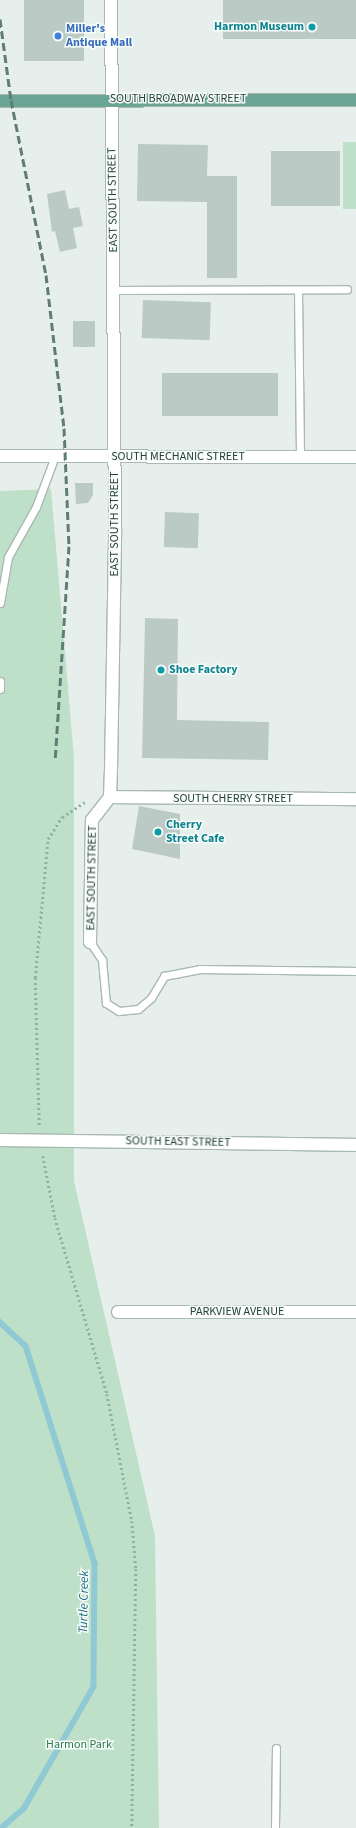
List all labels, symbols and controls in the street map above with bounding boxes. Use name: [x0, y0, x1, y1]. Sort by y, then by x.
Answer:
place label: Harmon Museum: [214, 20, 304, 34]
place label: Miller's Antique Mall: [66, 22, 132, 50]
marker: Harmon Museum: [307, 22, 317, 32]
marker: Miller's Antique Mall: [53, 31, 63, 41]
street label: SOUTH BROADWAY STREET: [110, 92, 246, 106]
street label: EAST SOUTH STREET: [105, 147, 121, 253]
street label: SOUTH MECHANIC STREET: [111, 450, 245, 464]
street label: EAST SOUTH STREET: [108, 471, 122, 577]
place label: Shoe Factory: [169, 663, 238, 677]
marker: Shoe Factory: [156, 665, 166, 675]
street label: SOUTH CHERRY STREET: [173, 792, 293, 806]
place label: Cherry Street Cafe: [166, 818, 224, 846]
street label: EAST SOUTH STREET: [84, 825, 100, 931]
marker: Cherry Street Cafe: [153, 827, 163, 837]
street label: SOUTH EAST STREET: [125, 1134, 231, 1150]
street label: PARKVIEW AVENUE: [190, 1305, 284, 1319]
water label: Turtle Creek: [76, 1570, 92, 1634]
park label: Harmon Park: [46, 1738, 112, 1752]

